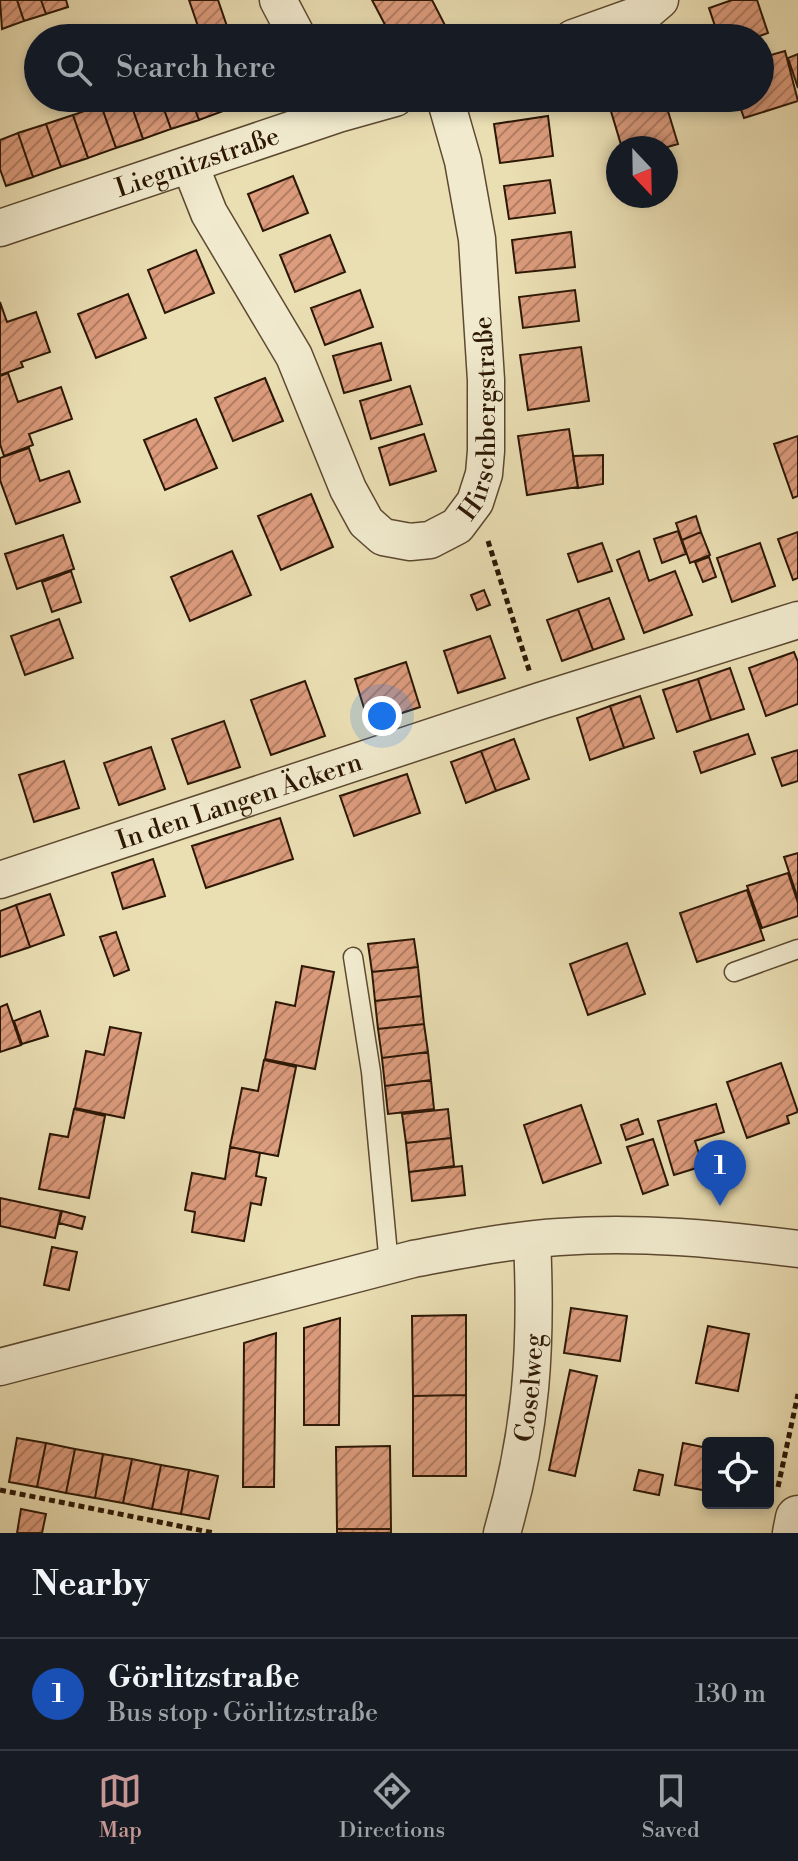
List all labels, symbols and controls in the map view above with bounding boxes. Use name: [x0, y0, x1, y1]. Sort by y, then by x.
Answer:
search box: [24, 24, 774, 112]
icon: search: [52, 46, 96, 90]
text: Search here: [116, 49, 276, 87]
street label: Liegnitzstraße: [111, 120, 283, 205]
north arrow: [606, 136, 678, 208]
street label: Hirschbergstraße: [452, 315, 503, 527]
your location: [362, 696, 402, 736]
street label: In den Langen Äckern: [113, 746, 366, 857]
pin: 1: [694, 1140, 746, 1206]
street label: Coselweg: [508, 1333, 550, 1445]
map controls: [702, 1437, 774, 1509]
button: locate: [702, 1437, 774, 1509]
text: Nearby: [32, 1564, 150, 1606]
text: Görlitzstraße: [108, 1659, 300, 1697]
text: 1: [52, 1678, 64, 1710]
text: 130 m: [695, 1678, 766, 1710]
text: Bus stop · Görlitzstraße: [108, 1697, 378, 1729]
tab: Map: [98, 1769, 142, 1844]
tab: Directions: [339, 1769, 445, 1844]
tab: Saved: [642, 1769, 700, 1844]

